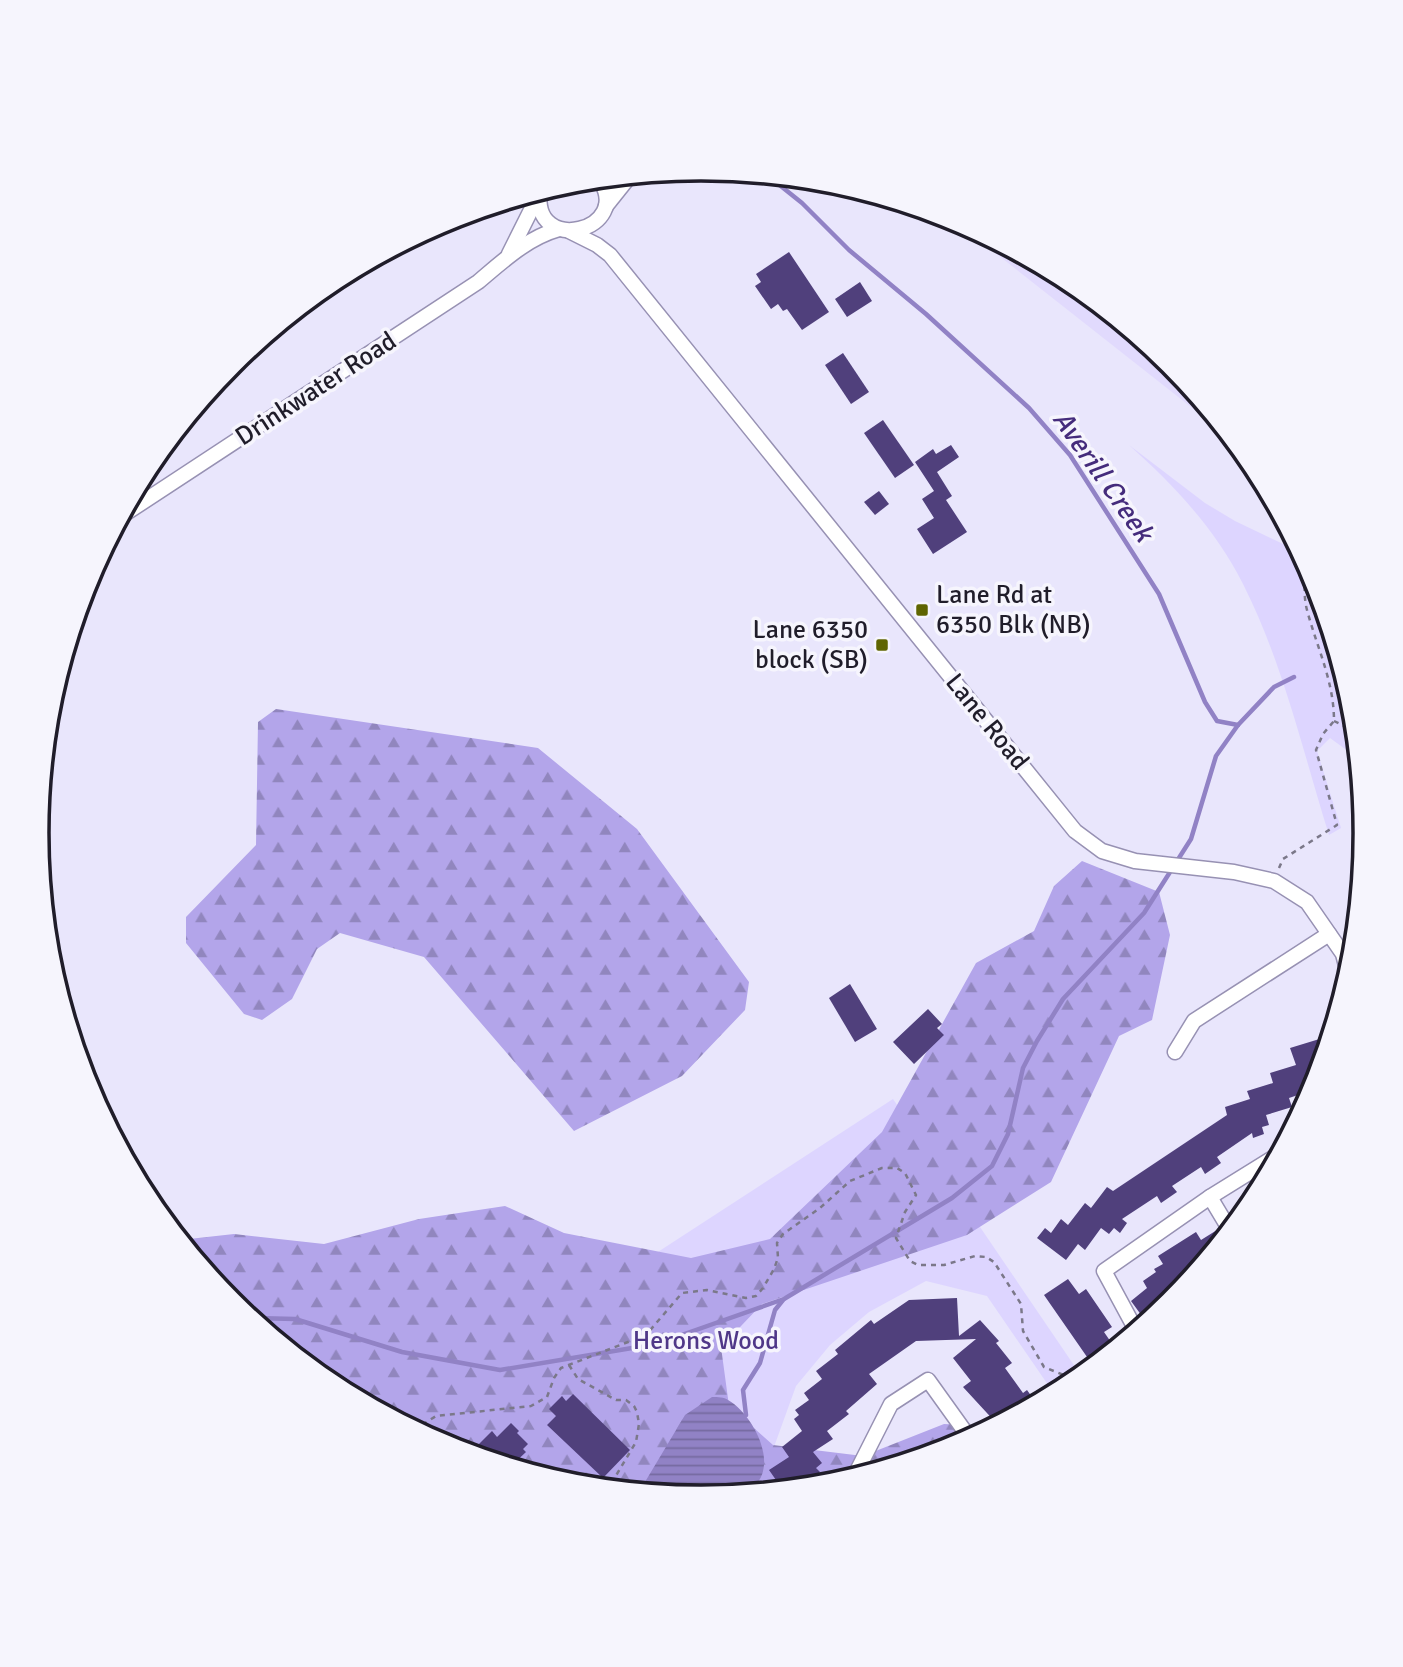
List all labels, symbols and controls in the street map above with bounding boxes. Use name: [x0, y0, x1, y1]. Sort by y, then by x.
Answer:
street label: Drinkwater Road: [230, 325, 402, 453]
water label: Averill Creek: [1045, 404, 1162, 551]
place label: Lane Rd at 6350 Blk (NB): [936, 579, 1091, 641]
marker: Lane Rd at 6350 Blk (NB): [914, 602, 930, 618]
place label: Lane 6350 block (SB): [752, 614, 868, 676]
marker: Lane 6350 block (SB): [874, 637, 890, 653]
street label: Lane Road: [938, 667, 1036, 777]
park label: Herons Wood: [633, 1325, 779, 1357]

